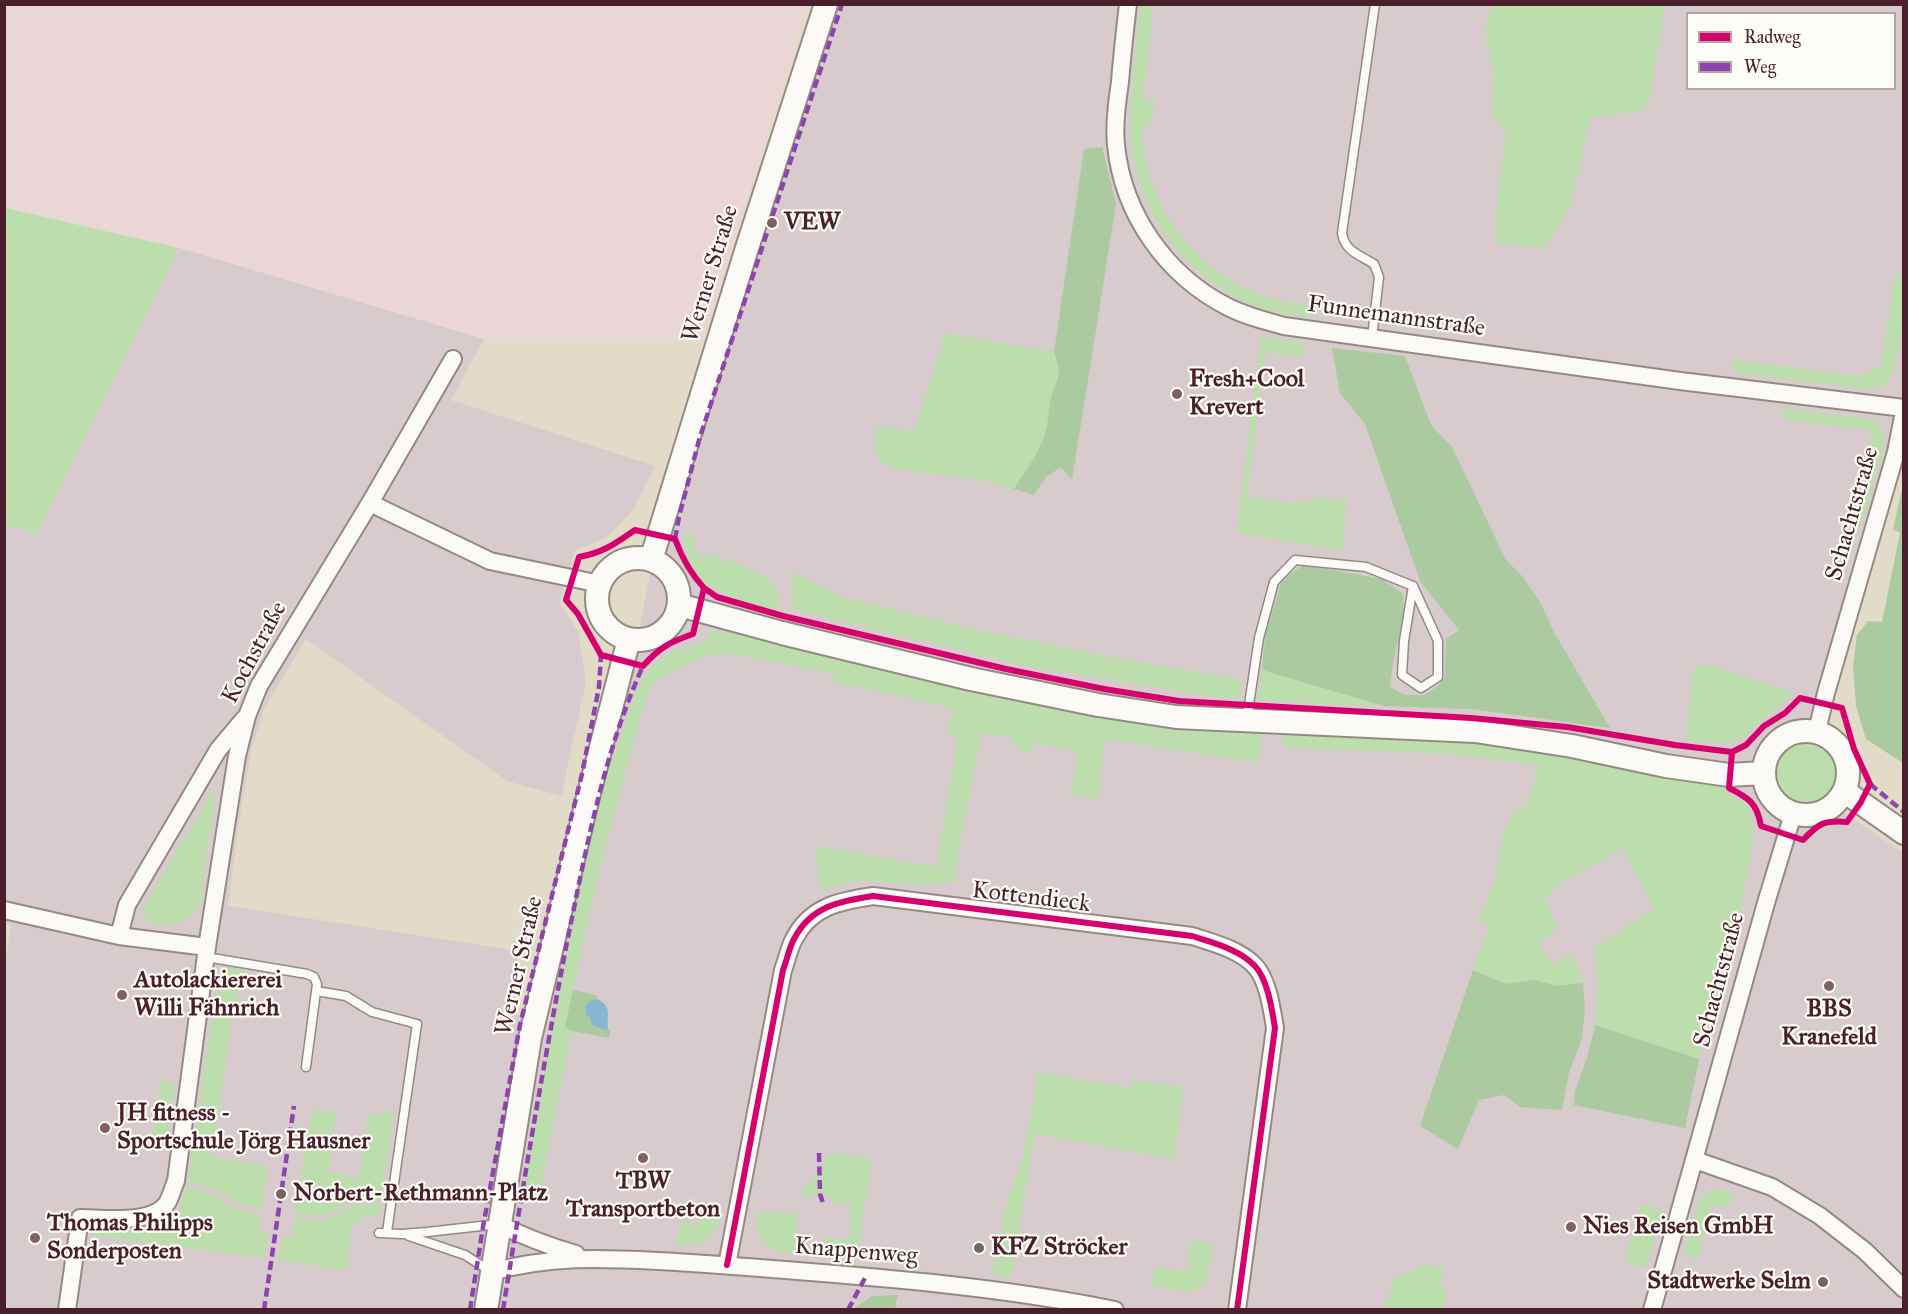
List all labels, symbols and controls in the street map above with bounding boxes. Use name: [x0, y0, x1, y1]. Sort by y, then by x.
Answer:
legend: [1686, 12, 1896, 90]
text: Radweg: [1744, 26, 1801, 48]
text: Weg: [1744, 56, 1776, 78]
street label: Werner Straße: [676, 202, 746, 346]
place label: VEW: [784, 209, 840, 237]
marker: VEW: [765, 216, 779, 230]
street label: Funnemannstraße: [1305, 290, 1487, 344]
place label: Fresh+Cool Krevert: [1189, 366, 1304, 422]
marker: Fresh+Cool Krevert: [1170, 387, 1184, 401]
street label: Schachtstraße: [1820, 444, 1886, 584]
street label: Kochstraße: [216, 597, 294, 709]
street label: Kottendieck: [970, 876, 1092, 920]
street label: Werner Straße: [490, 894, 550, 1038]
street label: Schachtstraße: [1688, 910, 1752, 1050]
place label: Autolackiererei Willi Fähnrich: [134, 967, 282, 1023]
marker: BBS Kranefeld: [1822, 979, 1836, 993]
marker: Autolackiererei Willi Fähnrich: [115, 988, 129, 1002]
place label: BBS Kranefeld: [1781, 996, 1877, 1052]
place label: JH fitness - Sportschule Jörg Hausner: [117, 1100, 370, 1156]
marker: JH fitness - Sportschule Jörg Hausner: [98, 1121, 112, 1135]
marker: TBW Transportbeton: [636, 1151, 650, 1165]
place label: TBW Transportbeton: [566, 1168, 720, 1224]
place label: Norbert-Rethmann-Platz: [293, 1180, 548, 1208]
marker: Norbert-Rethmann-Platz: [274, 1187, 288, 1201]
place label: Thomas Philipps Sonderposten: [47, 1210, 213, 1266]
place label: Nies Reisen GmbH: [1583, 1213, 1774, 1241]
marker: Nies Reisen GmbH: [1564, 1220, 1578, 1234]
marker: Thomas Philipps Sonderposten: [28, 1231, 42, 1245]
street label: Knappenweg: [793, 1232, 919, 1272]
place label: KFZ Ströcker: [991, 1234, 1127, 1262]
marker: KFZ Ströcker: [972, 1241, 986, 1255]
place label: Stadtwerke Selm: [1647, 1268, 1811, 1296]
marker: Stadtwerke Selm: [1816, 1275, 1830, 1289]

